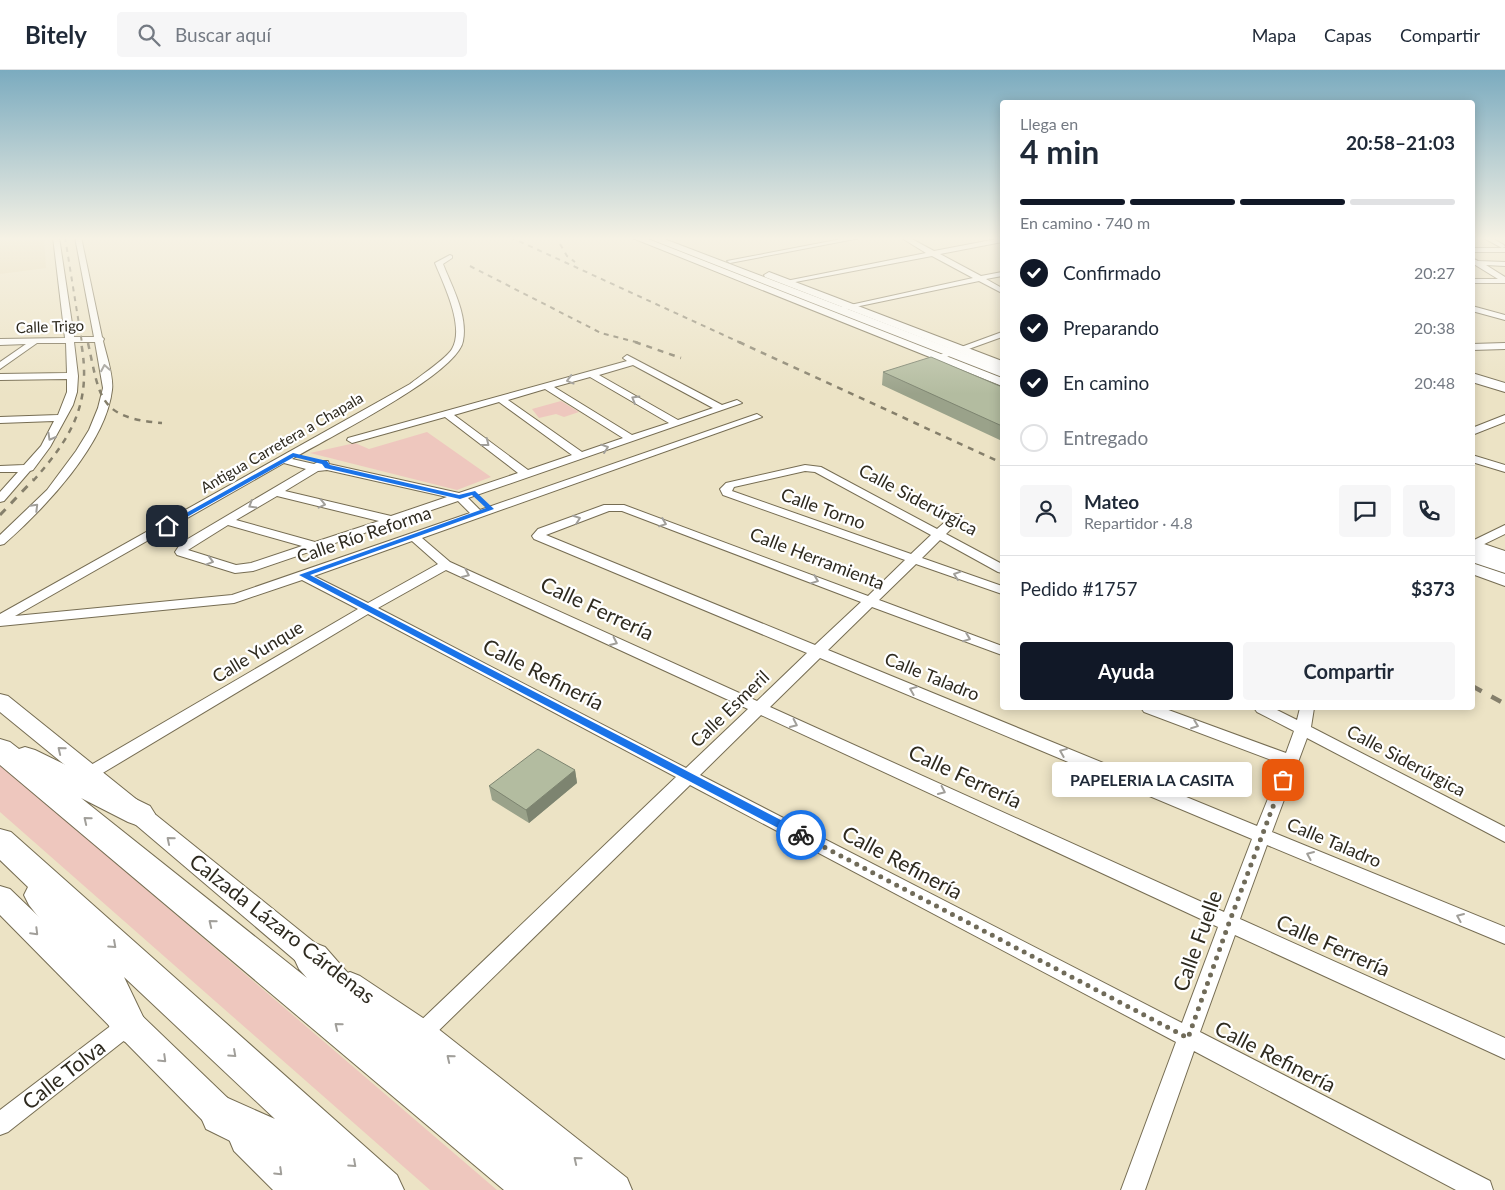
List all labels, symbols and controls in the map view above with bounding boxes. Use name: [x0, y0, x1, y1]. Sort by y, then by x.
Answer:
search box: [117, 12, 467, 57]
text: Bitely: [25, 20, 87, 49]
icon: search: [135, 21, 163, 49]
text: Buscar aquí: [175, 23, 271, 46]
text: Mapa: [1252, 24, 1296, 46]
text: Capas: [1324, 24, 1372, 46]
text: Compartir: [1400, 24, 1480, 46]
text: Llega en: [1020, 114, 1078, 133]
text: 20:58–21:03: [1346, 131, 1455, 154]
text: 4 min: [1020, 132, 1099, 171]
text: En camino · 740 m: [1020, 213, 1150, 232]
icon: check: [1020, 259, 1048, 287]
text: Confirmado: [1063, 261, 1161, 284]
text: 20:27: [1414, 263, 1455, 282]
icon: check: [1020, 314, 1048, 342]
street label: Calle Trigo: [16, 316, 84, 336]
text: Preparando: [1063, 316, 1159, 339]
text: 20:38: [1414, 318, 1455, 337]
one-way arrow: [101, 364, 111, 373]
icon: check: [1020, 369, 1048, 397]
text: En camino: [1063, 371, 1149, 394]
text: 20:48: [1414, 373, 1455, 392]
one-way arrow: [566, 374, 574, 384]
street label: Antigua Carretera a Chapala: [197, 388, 366, 496]
one-way arrow: [631, 395, 640, 405]
text: Entregado: [1063, 426, 1148, 449]
one-way arrow: [47, 431, 57, 440]
one-way arrow: [480, 438, 489, 446]
one-way arrow: [600, 443, 609, 453]
street label: Calle Siderúrgica: [855, 459, 982, 540]
street label: Calle Torno: [778, 483, 869, 534]
button: person: [1020, 485, 1072, 537]
button: chat: [1339, 485, 1391, 537]
button: phone: [1403, 485, 1455, 537]
text: Mateo: [1084, 490, 1139, 513]
one-way arrow: [317, 498, 326, 509]
one-way arrow: [249, 499, 258, 509]
street label: Calle Río Reforma: [294, 501, 434, 567]
one-way arrow: [29, 504, 38, 513]
pin: [146, 505, 188, 547]
icon: home: [153, 512, 181, 540]
text: Repartidor · 4.8: [1084, 513, 1193, 532]
one-way arrow: [572, 515, 580, 525]
one-way arrow: [658, 517, 667, 527]
street label: Calle Herramienta: [747, 522, 888, 594]
one-way arrow: [205, 556, 213, 566]
one-way arrow: [461, 568, 470, 579]
street label: Calle Ferrería: [537, 571, 658, 645]
one-way arrow: [953, 571, 962, 581]
one-way arrow: [810, 574, 819, 584]
text: Pedido #1757: [1020, 577, 1138, 600]
text: $373: [1411, 577, 1455, 600]
street label: Calle Yunque: [208, 615, 307, 687]
one-way arrow: [962, 632, 971, 642]
street label: Calle Refinería: [479, 633, 608, 715]
one-way arrow: [609, 635, 618, 646]
button: Ayuda: [1020, 642, 1233, 700]
button: Compartir: [1243, 642, 1455, 700]
street label: Calle Taladro: [882, 647, 983, 705]
street label: Calle Esmeril: [685, 665, 773, 751]
one-way arrow: [909, 686, 918, 697]
one-way arrow: [789, 717, 798, 728]
one-way arrow: [1190, 719, 1199, 729]
street label: Calle Siderúrgica: [1343, 720, 1470, 801]
street label: Calle Ferrería: [905, 739, 1026, 813]
one-way arrow: [58, 747, 67, 755]
one-way arrow: [1059, 748, 1068, 759]
pin: [1262, 759, 1304, 801]
callout: PAPELERIA LA CASITA: [1053, 762, 1253, 798]
icon: bag: [1269, 766, 1297, 794]
text: PAPELERIA LA CASITA: [1070, 770, 1234, 789]
one-way arrow: [937, 785, 946, 796]
courier: [776, 810, 826, 860]
street label: Calle Taladro: [1284, 812, 1385, 872]
one-way arrow: [83, 817, 92, 826]
street label: Calle Refinería: [838, 820, 967, 904]
icon: bike: [787, 821, 815, 849]
one-way arrow: [167, 838, 176, 846]
street label: Calzada Lázaro Cárdenas: [185, 848, 381, 1008]
one-way arrow: [1306, 850, 1315, 861]
street label: Calle Fuelle: [1167, 887, 1226, 994]
street label: Calle Ferrería: [1273, 908, 1394, 981]
one-way arrow: [1456, 913, 1465, 924]
one-way arrow: [209, 920, 218, 929]
one-way arrow: [29, 926, 38, 935]
one-way arrow: [108, 939, 117, 948]
street label: Calle Refinería: [1211, 1015, 1340, 1097]
one-way arrow: [335, 1024, 344, 1032]
street label: Calle Tolva: [17, 1034, 109, 1114]
one-way arrow: [228, 1048, 237, 1057]
one-way arrow: [157, 1053, 166, 1062]
one-way arrow: [446, 1055, 456, 1064]
one-way arrow: [574, 1157, 583, 1165]
one-way arrow: [348, 1158, 357, 1167]
one-way arrow: [274, 1166, 283, 1175]

